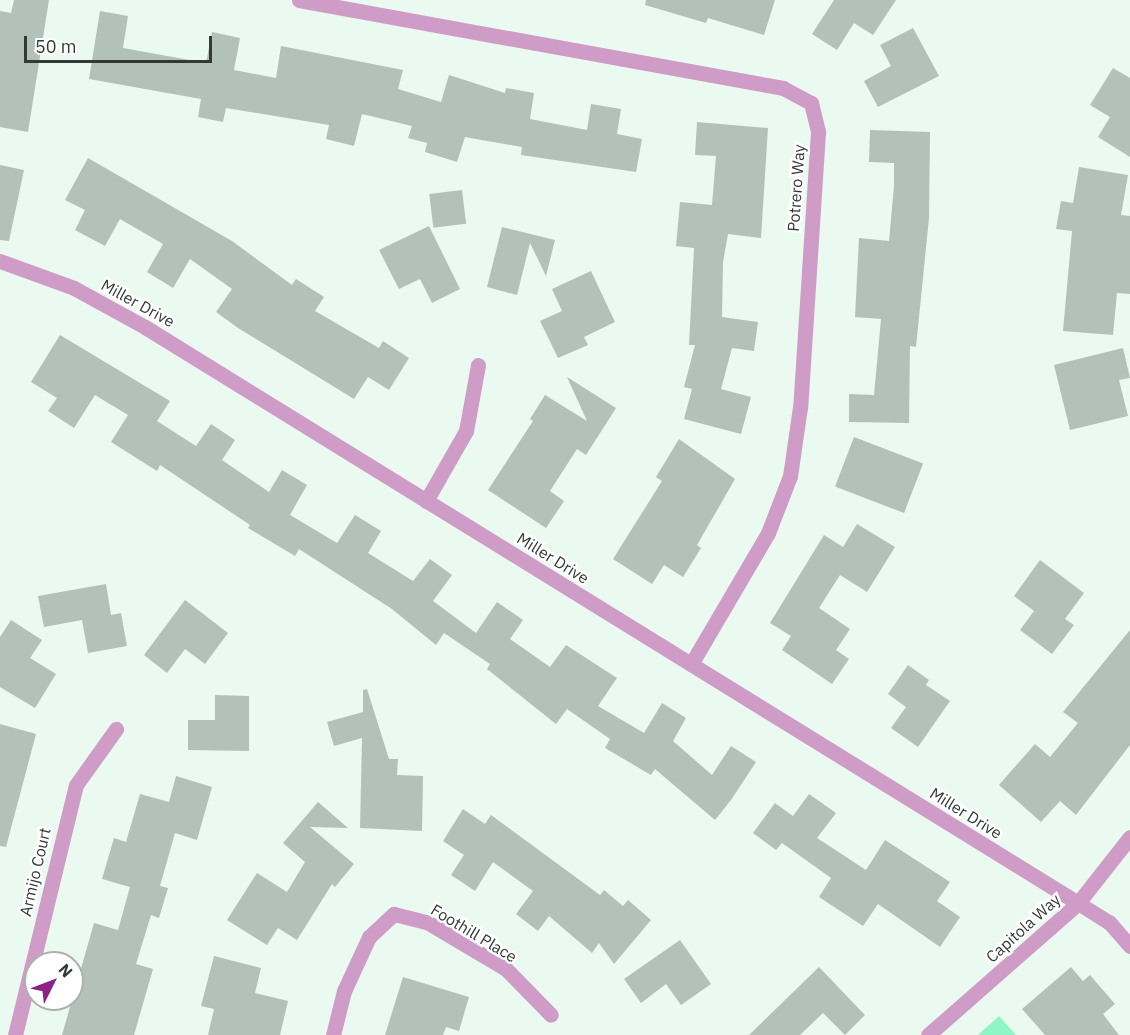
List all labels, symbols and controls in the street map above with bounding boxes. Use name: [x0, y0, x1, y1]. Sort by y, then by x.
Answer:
scale bar: [27, 24, 214, 62]
text: 50 m: [35, 35, 77, 58]
street label: Potrero Way: [783, 144, 809, 232]
street label: Miller Drive: [98, 275, 178, 331]
street label: Miller Drive: [513, 528, 593, 588]
street label: Miller Drive: [926, 783, 1006, 843]
street label: Armijo Court: [15, 826, 55, 918]
street label: Capitola Way: [982, 890, 1064, 966]
street label: Foothill Place: [428, 900, 520, 966]
north arrow: [24, 951, 84, 1011]
text: N: [55, 959, 77, 981]

